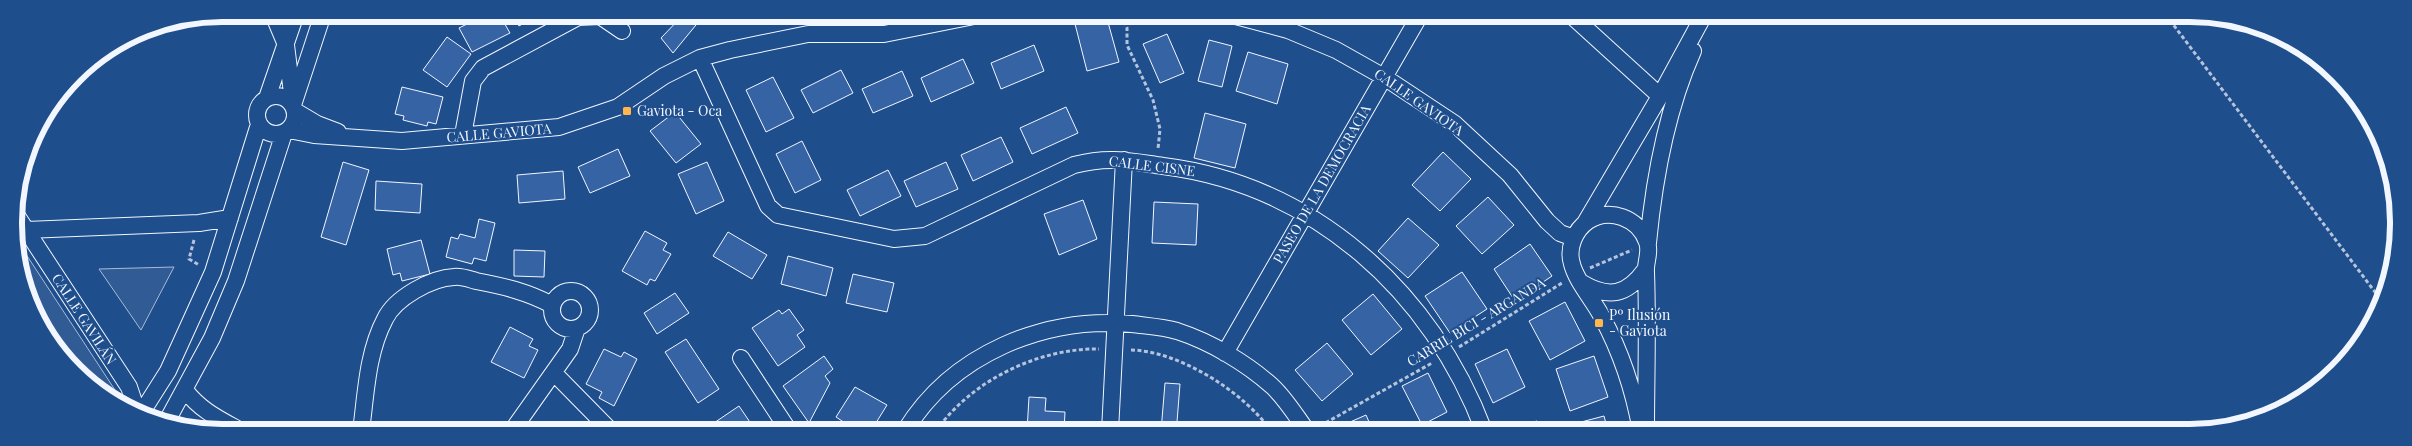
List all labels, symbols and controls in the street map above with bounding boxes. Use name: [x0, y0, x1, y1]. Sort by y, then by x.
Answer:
street label: CALLE GAVIOTA: [1371, 64, 1468, 140]
place label: Gaviota - Oca: [637, 101, 722, 120]
street label: PASEO DE LA DEMOCRACIA: [1268, 101, 1375, 267]
marker: Gaviota - Oca: [621, 105, 633, 117]
street label: CALLE GAVIOTA: [446, 118, 552, 147]
street label: CALLE CISNE: [1108, 151, 1196, 180]
street label: CALLE GAVILÁN: [48, 270, 121, 368]
street label: CARRIL BICI - ARGANDA: [1403, 273, 1549, 371]
place label: Pº Ilusión - Gaviota: [1609, 305, 1671, 340]
marker: Pº Ilusión - Gaviota: [1593, 317, 1605, 329]

